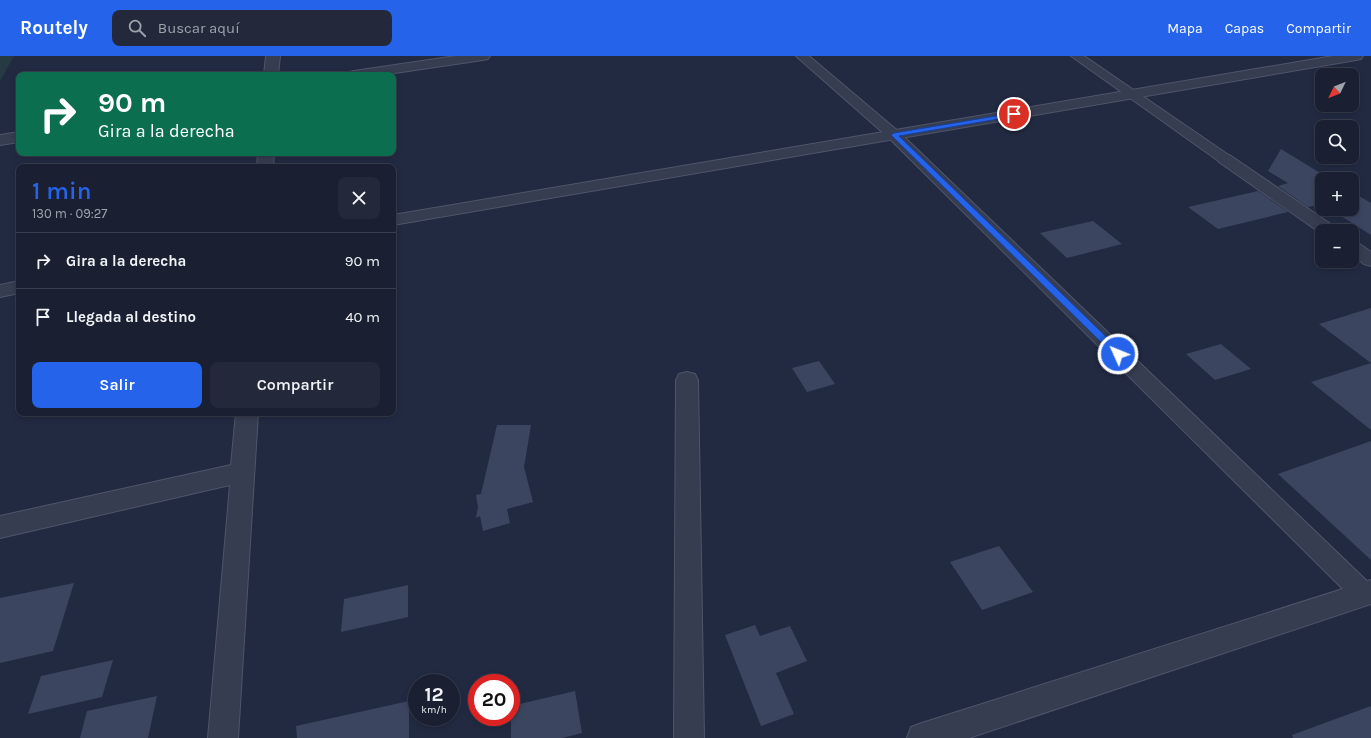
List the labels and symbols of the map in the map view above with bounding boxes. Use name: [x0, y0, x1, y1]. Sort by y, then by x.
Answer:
north arrow: [1315, 68, 1359, 112]
pin: [997, 97, 1031, 131]
position arrow: [1097, 333, 1139, 375]
speed limit sign: 20: [468, 674, 520, 726]

